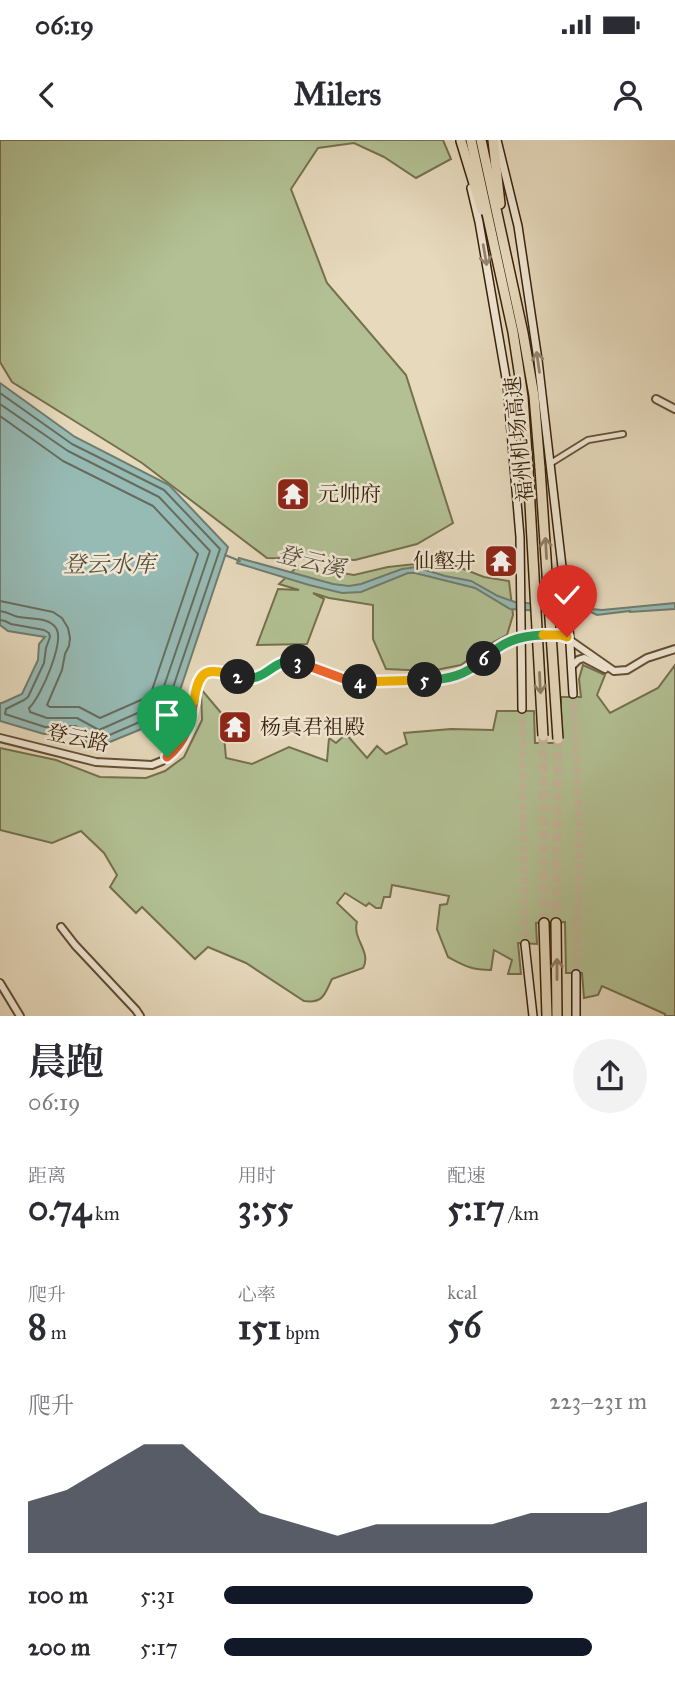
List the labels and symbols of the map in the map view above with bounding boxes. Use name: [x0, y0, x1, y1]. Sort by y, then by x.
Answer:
one-way arrow: [479, 243, 492, 266]
one-way arrow: [531, 352, 544, 374]
street label: 福州机场高速: [499, 375, 539, 503]
temple icon: 元帅府: [274, 475, 312, 513]
place label: 元帅府: [318, 481, 381, 507]
one-way arrow: [540, 537, 553, 560]
water label: 登云溪: [274, 539, 351, 584]
temple icon: 仙壑井: [482, 542, 520, 580]
place label: 仙壑井: [413, 548, 476, 574]
water label: 登云水库: [63, 550, 159, 578]
pin: [537, 565, 597, 637]
pin: 6: [466, 642, 502, 676]
pin: 3: [280, 644, 316, 680]
pin: 2: [220, 660, 256, 694]
pin: 5: [408, 662, 442, 698]
pin: 4: [342, 664, 378, 700]
one-way arrow: [534, 671, 547, 694]
pin: [137, 685, 197, 757]
temple icon: 杨真君祖殿: [216, 708, 254, 746]
place label: 杨真君祖殿: [260, 714, 365, 740]
street label: 登云路: [44, 719, 112, 757]
one-way arrow: [550, 958, 564, 981]

